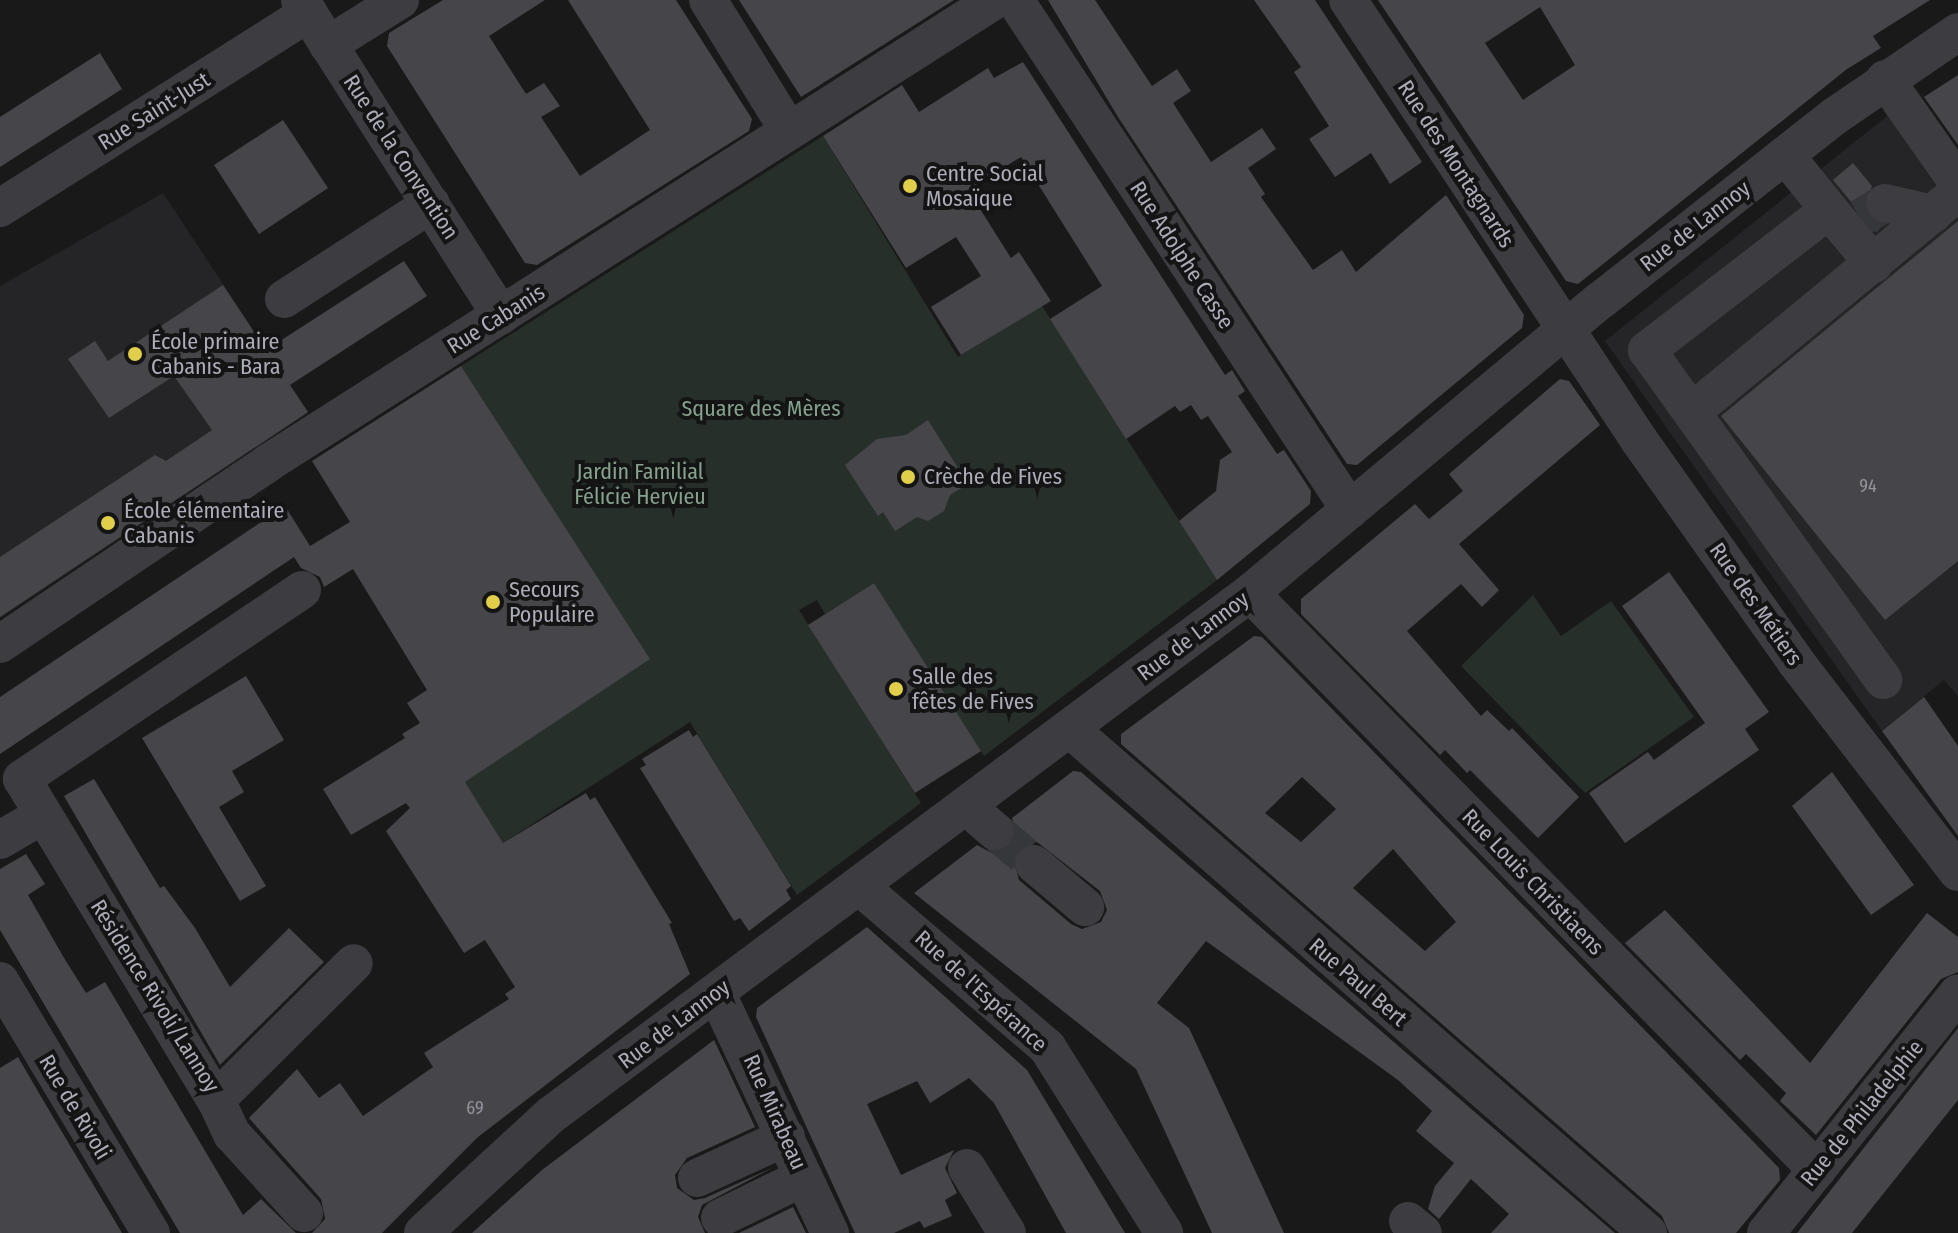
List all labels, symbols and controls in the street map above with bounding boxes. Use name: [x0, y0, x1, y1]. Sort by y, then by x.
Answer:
street label: Rue Saint-Just: [93, 66, 215, 156]
street label: Rue de la Convention: [338, 70, 464, 244]
street label: Rue des Montagnards: [1392, 75, 1520, 253]
place label: Centre Social Mosaïque: [926, 160, 1043, 212]
street label: Rue de Lannoy: [1635, 175, 1755, 277]
street label: Rue Adolphe Casse: [1124, 176, 1240, 334]
marker: Centre Social Mosaïque: [901, 177, 919, 195]
street label: Rue Cabanis: [442, 279, 550, 359]
place label: École primaire Cabanis - Bara: [151, 328, 281, 380]
marker: École primaire Cabanis - Bara: [126, 345, 144, 363]
park label: Square des Mères: [681, 396, 841, 422]
park label: Jardin Familial Félicie Hervieu: [574, 458, 706, 510]
place label: Crèche de Fives: [924, 464, 1062, 490]
marker: Crèche de Fives: [899, 468, 917, 486]
house number: 94: [1859, 475, 1877, 497]
place label: École élémentaire Cabanis: [124, 497, 284, 548]
marker: École élémentaire Cabanis: [99, 514, 117, 532]
street label: Rue des Métiers: [1704, 538, 1808, 670]
place label: Secours Populaire: [509, 576, 595, 628]
street label: Rue de Lannoy: [1132, 586, 1254, 686]
marker: Secours Populaire: [484, 593, 502, 611]
place label: Salle des fêtes de Fives: [912, 663, 1034, 714]
marker: Salle des fêtes de Fives: [887, 680, 905, 698]
street label: Rue Louis Christiaens: [1457, 804, 1609, 960]
street label: Résidence Rivoli/Lannoy: [85, 895, 225, 1097]
street label: Rue de l'Espérance: [909, 925, 1053, 1057]
street label: Rue Paul Bert: [1304, 932, 1412, 1032]
street label: Rue de Lannoy: [613, 974, 735, 1074]
street label: Rue de Philadelphie: [1795, 1035, 1929, 1191]
street label: Rue de Rivoli: [33, 1050, 117, 1164]
street label: Rue Mirabeau: [738, 1050, 812, 1174]
house number: 69: [466, 1097, 484, 1119]

